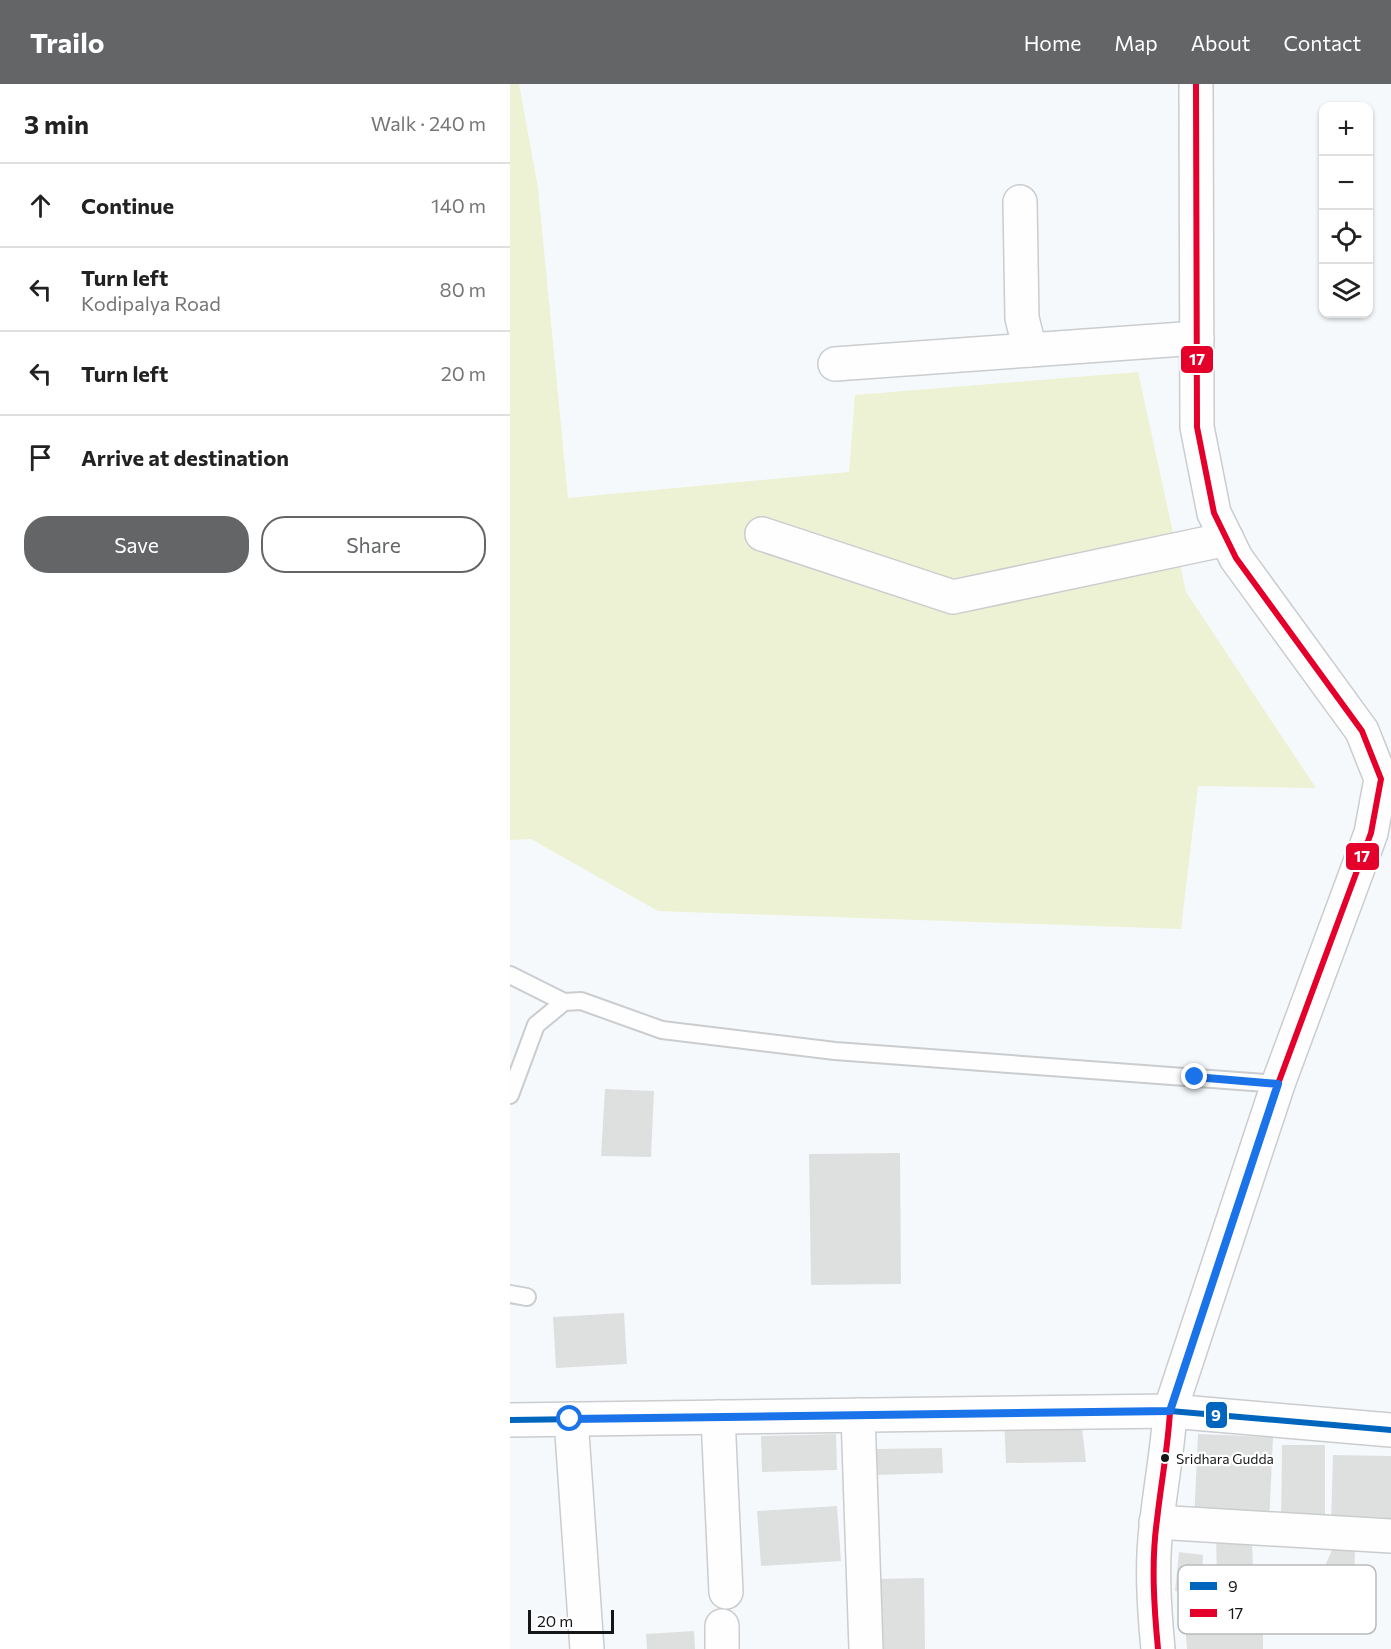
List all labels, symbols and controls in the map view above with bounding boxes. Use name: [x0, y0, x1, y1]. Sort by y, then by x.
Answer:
text: Trailo: [30, 25, 105, 59]
text: Home: [1024, 30, 1081, 55]
text: Map: [1114, 30, 1158, 55]
text: About: [1191, 30, 1250, 55]
text: Contact: [1283, 30, 1361, 55]
map controls: [1319, 102, 1373, 318]
button: +: [1319, 102, 1373, 156]
text: 3 min: [24, 108, 89, 139]
text: Walk · 240 m: [371, 111, 486, 135]
button: −: [1319, 156, 1373, 210]
icon: ahead: [24, 189, 57, 222]
text: Continue: [81, 192, 174, 219]
text: 140 m: [431, 193, 486, 217]
button: locate: [1319, 210, 1373, 264]
text: Turn left: [81, 264, 168, 291]
button: layers: [1319, 264, 1373, 318]
icon: left: [24, 273, 57, 306]
text: 80 m: [440, 277, 486, 301]
text: Kodipalya Road: [81, 291, 221, 315]
line badge: 17: [1180, 345, 1214, 374]
text: 17: [1189, 349, 1205, 368]
icon: left: [24, 357, 57, 390]
text: Turn left: [81, 360, 168, 387]
text: 20 m: [441, 361, 486, 385]
icon: arrive: [24, 441, 57, 474]
text: Arrive at destination: [81, 444, 289, 471]
button: Save: [24, 516, 249, 573]
button: Share: [261, 516, 486, 573]
line badge: 17: [1345, 842, 1380, 871]
text: 17: [1354, 846, 1370, 865]
route end: [1181, 1063, 1207, 1089]
line badge: 9: [1205, 1401, 1228, 1429]
route start: [556, 1405, 582, 1431]
text: 9: [1211, 1405, 1221, 1424]
place label: Sridhara Gudda: [1176, 1450, 1274, 1467]
marker: Sridhara Gudda: [1159, 1452, 1171, 1464]
legend: [1178, 1565, 1376, 1634]
text: 9: [1228, 1576, 1238, 1595]
text: 17: [1228, 1603, 1243, 1622]
scale bar: [528, 1607, 614, 1634]
text: 20 m: [537, 1611, 573, 1630]

